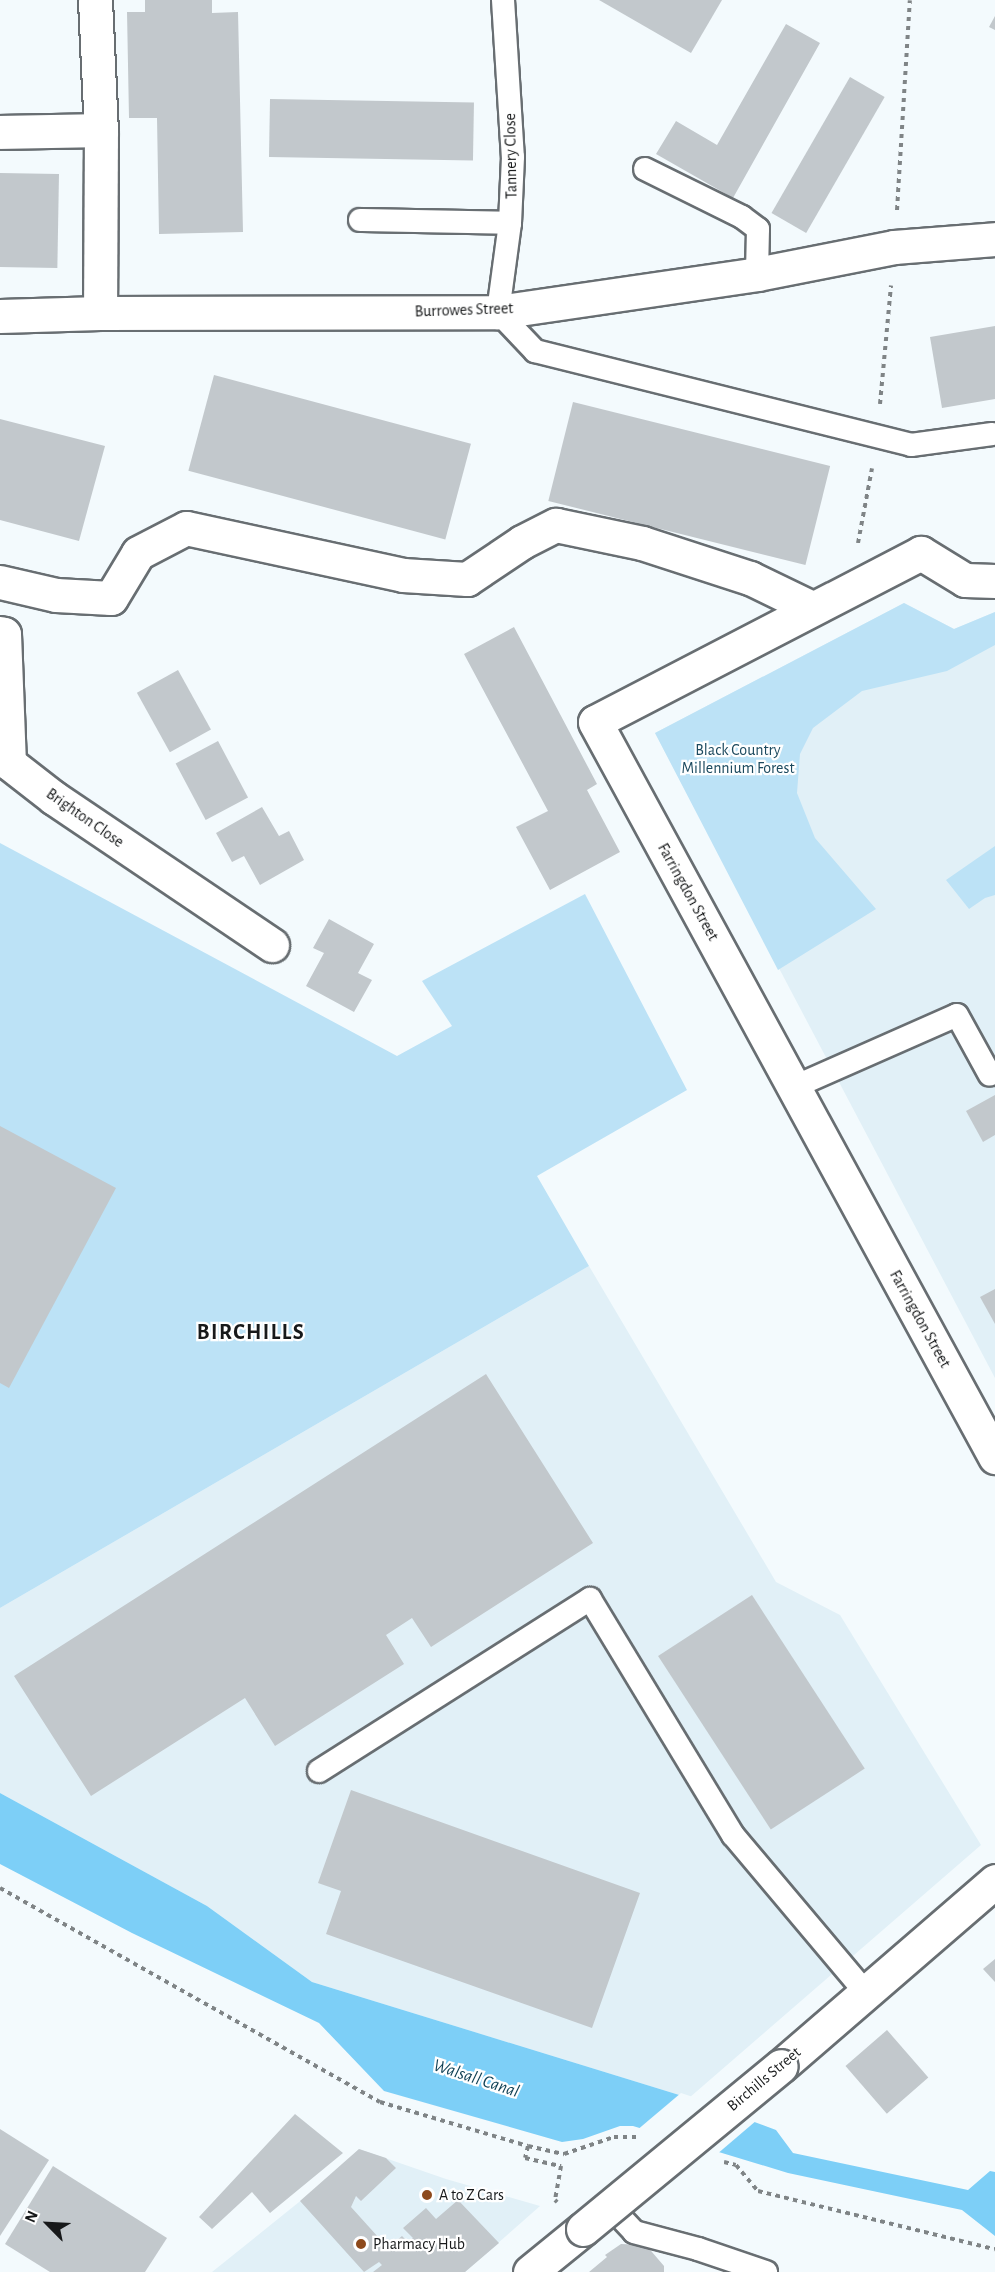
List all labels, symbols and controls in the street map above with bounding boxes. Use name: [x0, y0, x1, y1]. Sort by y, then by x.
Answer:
street label: Tannery Close: [501, 113, 521, 199]
street label: Burrowes Street: [414, 299, 514, 321]
park label: Black Country Millennium Forest: [681, 740, 795, 778]
street label: Brighton Close: [42, 784, 128, 852]
street label: Farringdon Street: [653, 840, 723, 944]
street label: Farringdon Street: [885, 1267, 955, 1371]
district label: BIRCHILLS: [197, 1320, 305, 1346]
street label: Birchills Street: [723, 2043, 805, 2115]
water label: Walsall Canal: [430, 2055, 522, 2103]
place label: A to Z Cars: [439, 2185, 504, 2205]
marker: A to Z Cars: [420, 2188, 434, 2202]
north arrow: [18, 2194, 78, 2254]
text: N: [22, 2208, 41, 2225]
place label: Pharmacy Hub: [373, 2234, 465, 2254]
marker: Pharmacy Hub: [354, 2237, 368, 2251]

